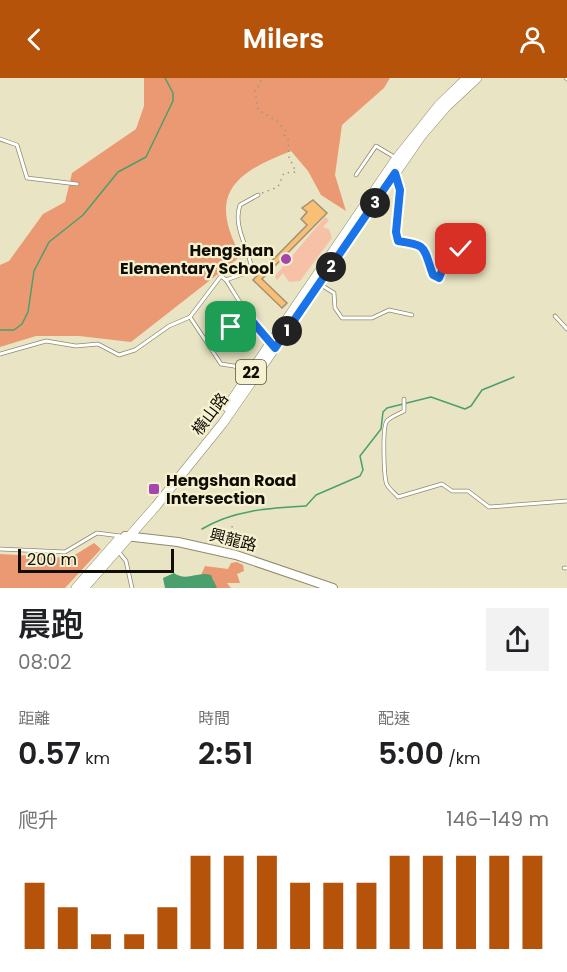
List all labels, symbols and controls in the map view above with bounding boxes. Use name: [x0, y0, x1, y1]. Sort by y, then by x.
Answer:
text: Milers: [243, 20, 324, 57]
icon: back: [18, 23, 51, 56]
icon: person: [516, 23, 549, 56]
pin: 3: [360, 188, 390, 218]
text: 3: [370, 191, 380, 214]
pin: [435, 223, 486, 274]
icon: check: [444, 232, 477, 265]
place label: Hengshan Elementary School: [120, 239, 274, 280]
marker: Hengshan Elementary School: [279, 252, 293, 266]
pin: 2: [316, 252, 346, 282]
text: 2: [326, 255, 336, 278]
pin: [205, 301, 256, 352]
icon: arrive: [214, 310, 247, 343]
pin: 1: [272, 316, 302, 346]
text: 1: [284, 319, 290, 342]
road number: 22: [236, 360, 266, 384]
street label: 橫山路: [186, 388, 234, 440]
place label: Hengshan Road Intersection: [166, 469, 296, 510]
marker: Hengshan Road Intersection: [147, 482, 161, 496]
street label: 興龍路: [207, 523, 259, 557]
scale bar: [18, 546, 174, 574]
text: 200 m: [27, 548, 77, 571]
text: 晨跑: [18, 601, 84, 648]
button: share: [486, 608, 549, 671]
text: 08:02: [18, 648, 72, 676]
text: 距離: [18, 707, 50, 730]
text: 時間: [198, 707, 230, 730]
text: 配速: [378, 707, 410, 730]
text: 0.57: [18, 732, 81, 775]
text: 2:51: [198, 732, 253, 775]
text: 5:00: [378, 732, 444, 775]
text: km: [81, 747, 110, 770]
text: /km: [444, 747, 481, 770]
text: 146–149 m: [446, 805, 549, 833]
text: 爬升: [18, 806, 58, 834]

